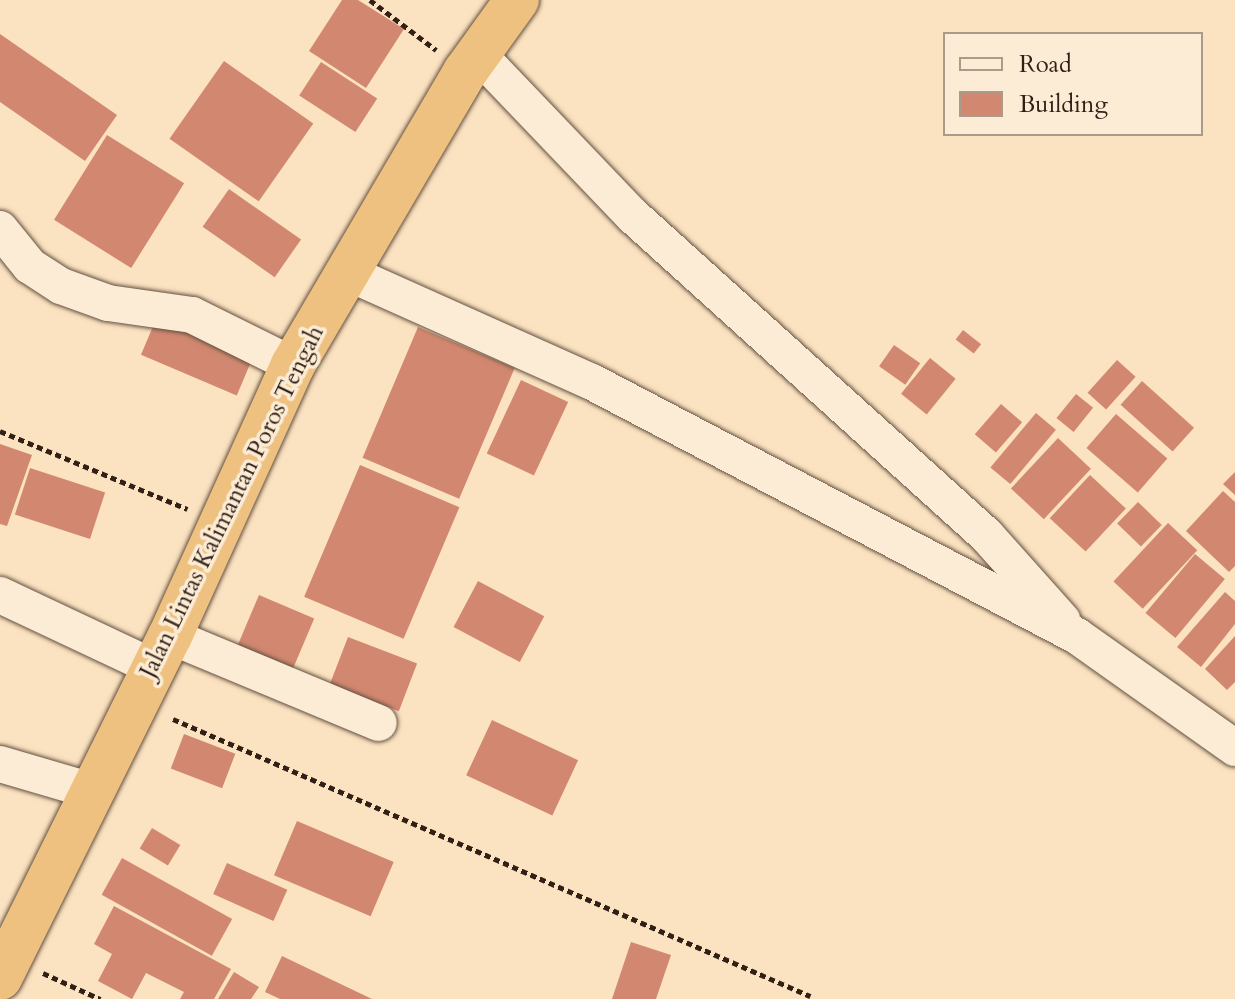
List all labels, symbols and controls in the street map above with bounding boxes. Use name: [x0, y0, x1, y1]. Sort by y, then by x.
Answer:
legend: [943, 32, 1203, 136]
text: Road: [1019, 48, 1072, 81]
text: Building: [1019, 88, 1108, 121]
street label: Jalan Lintas Kalimantan Poros Tengah: [134, 321, 330, 683]

